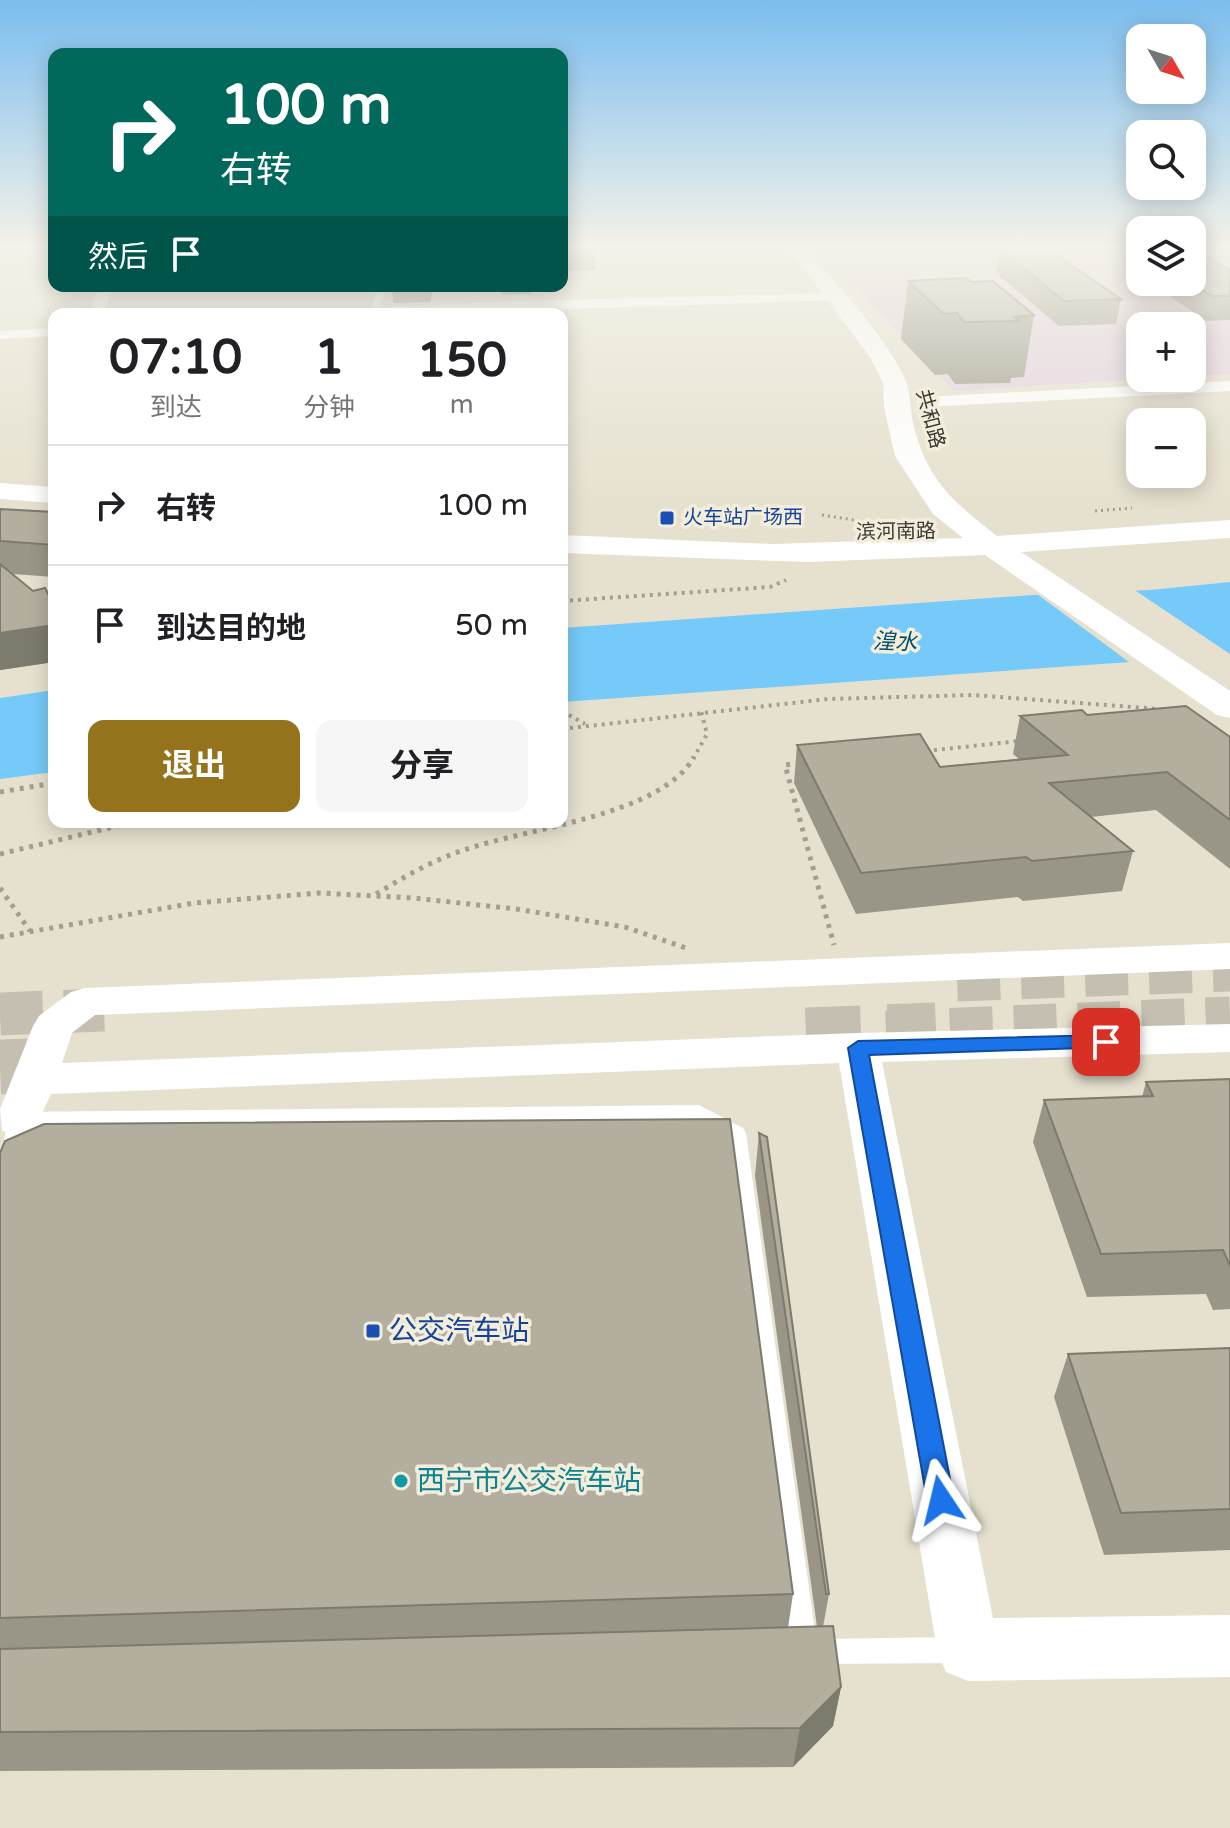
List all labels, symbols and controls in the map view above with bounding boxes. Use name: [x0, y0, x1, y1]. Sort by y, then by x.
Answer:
north arrow: [1126, 24, 1206, 104]
map controls: [1126, 24, 1206, 488]
text: 100 m: [220, 72, 391, 139]
icon: right: [88, 80, 192, 184]
button: search: [1126, 120, 1206, 200]
text: 右转: [220, 149, 292, 192]
button: layers: [1126, 216, 1206, 296]
icon: arrive: [164, 232, 208, 276]
text: 然后: [88, 239, 148, 276]
button: +: [1126, 312, 1206, 392]
text: 07:10: [109, 329, 242, 387]
text: 1: [314, 329, 344, 387]
text: 150: [416, 332, 507, 390]
street label: 共和路: [911, 387, 949, 451]
text: m: [450, 389, 474, 420]
text: 到达: [150, 392, 202, 423]
text: 分钟: [303, 392, 355, 423]
button: −: [1126, 408, 1206, 488]
icon: right: [88, 483, 132, 527]
text: 100 m: [436, 487, 528, 524]
text: 右转: [156, 490, 216, 527]
place label: 火车站广场西: [683, 506, 803, 530]
marker: 火车站广场西: [658, 509, 676, 527]
street label: 滨河南路: [856, 519, 936, 545]
icon: arrive: [88, 603, 132, 647]
text: 50 m: [455, 607, 528, 644]
text: 到达目的地: [156, 610, 306, 647]
water label: 湟水: [873, 628, 918, 656]
button: 退出: [88, 720, 300, 812]
button: 分享: [316, 720, 528, 812]
pin: [1072, 1008, 1140, 1076]
icon: arrive: [1084, 1020, 1128, 1064]
place label: 公交汽车站: [389, 1314, 529, 1348]
marker: 公交汽车站: [364, 1322, 382, 1340]
position arrow: [899, 1458, 983, 1542]
place label: 西宁市公交汽车站: [417, 1464, 641, 1498]
marker: 西宁市公交汽车站: [392, 1472, 410, 1490]

